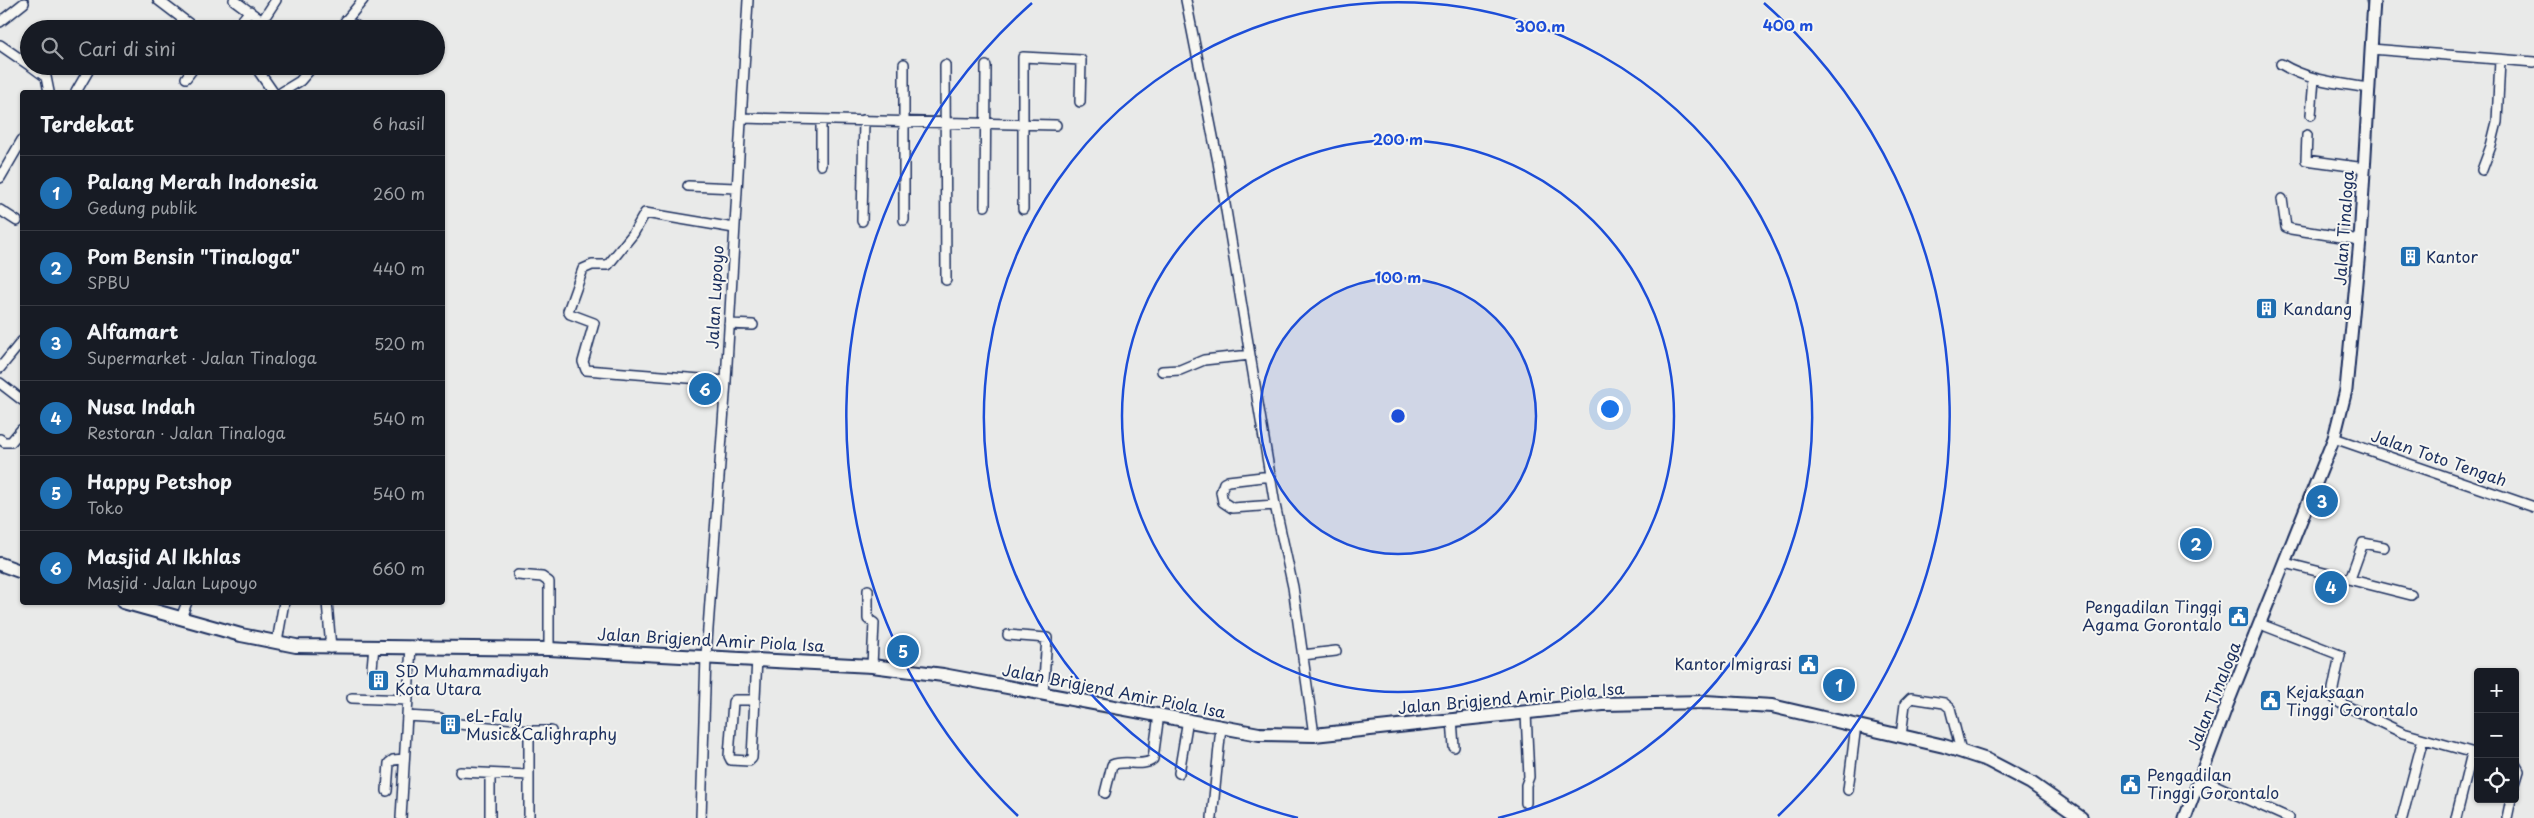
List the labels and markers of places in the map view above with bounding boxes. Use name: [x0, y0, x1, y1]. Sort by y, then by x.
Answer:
place label: Kantor: [2426, 244, 2478, 268]
building icon: Kantor: [2398, 245, 2422, 269]
place label: Kandang: [2283, 296, 2352, 320]
building icon: Kandang: [2255, 297, 2279, 321]
pin: 6: [689, 370, 721, 408]
centre of rings: [1389, 407, 1407, 425]
pin: 3: [2306, 482, 2338, 520]
pin: 2: [2180, 525, 2212, 563]
pin: 4: [2315, 568, 2347, 606]
place label: Pengadilan Tinggi Agama Gorontalo: [2082, 594, 2222, 636]
public building icon: Pengadilan Tinggi Agama Gorontalo: [2226, 604, 2250, 628]
pin: 5: [887, 632, 919, 670]
place label: Kantor Imigrasi: [1674, 651, 1792, 675]
public building icon: Kantor Imigrasi: [1796, 652, 1820, 676]
place label: SD Muhammadiyah Kota Utara: [395, 658, 549, 700]
pin: 1: [1823, 666, 1855, 704]
building icon: SD Muhammadiyah Kota Utara: [367, 668, 391, 692]
place label: Kejaksaan Tinggi Gorontalo: [2286, 679, 2418, 721]
public building icon: Kejaksaan Tinggi Gorontalo: [2258, 689, 2282, 713]
place label: eL-Faly Music&Calighraphy: [466, 703, 617, 745]
building icon: eL-Faly Music&Calighraphy: [438, 713, 462, 737]
place label: Pengadilan Tinggi Gorontalo: [2147, 762, 2279, 804]
public building icon: Pengadilan Tinggi Gorontalo: [2119, 772, 2143, 796]

